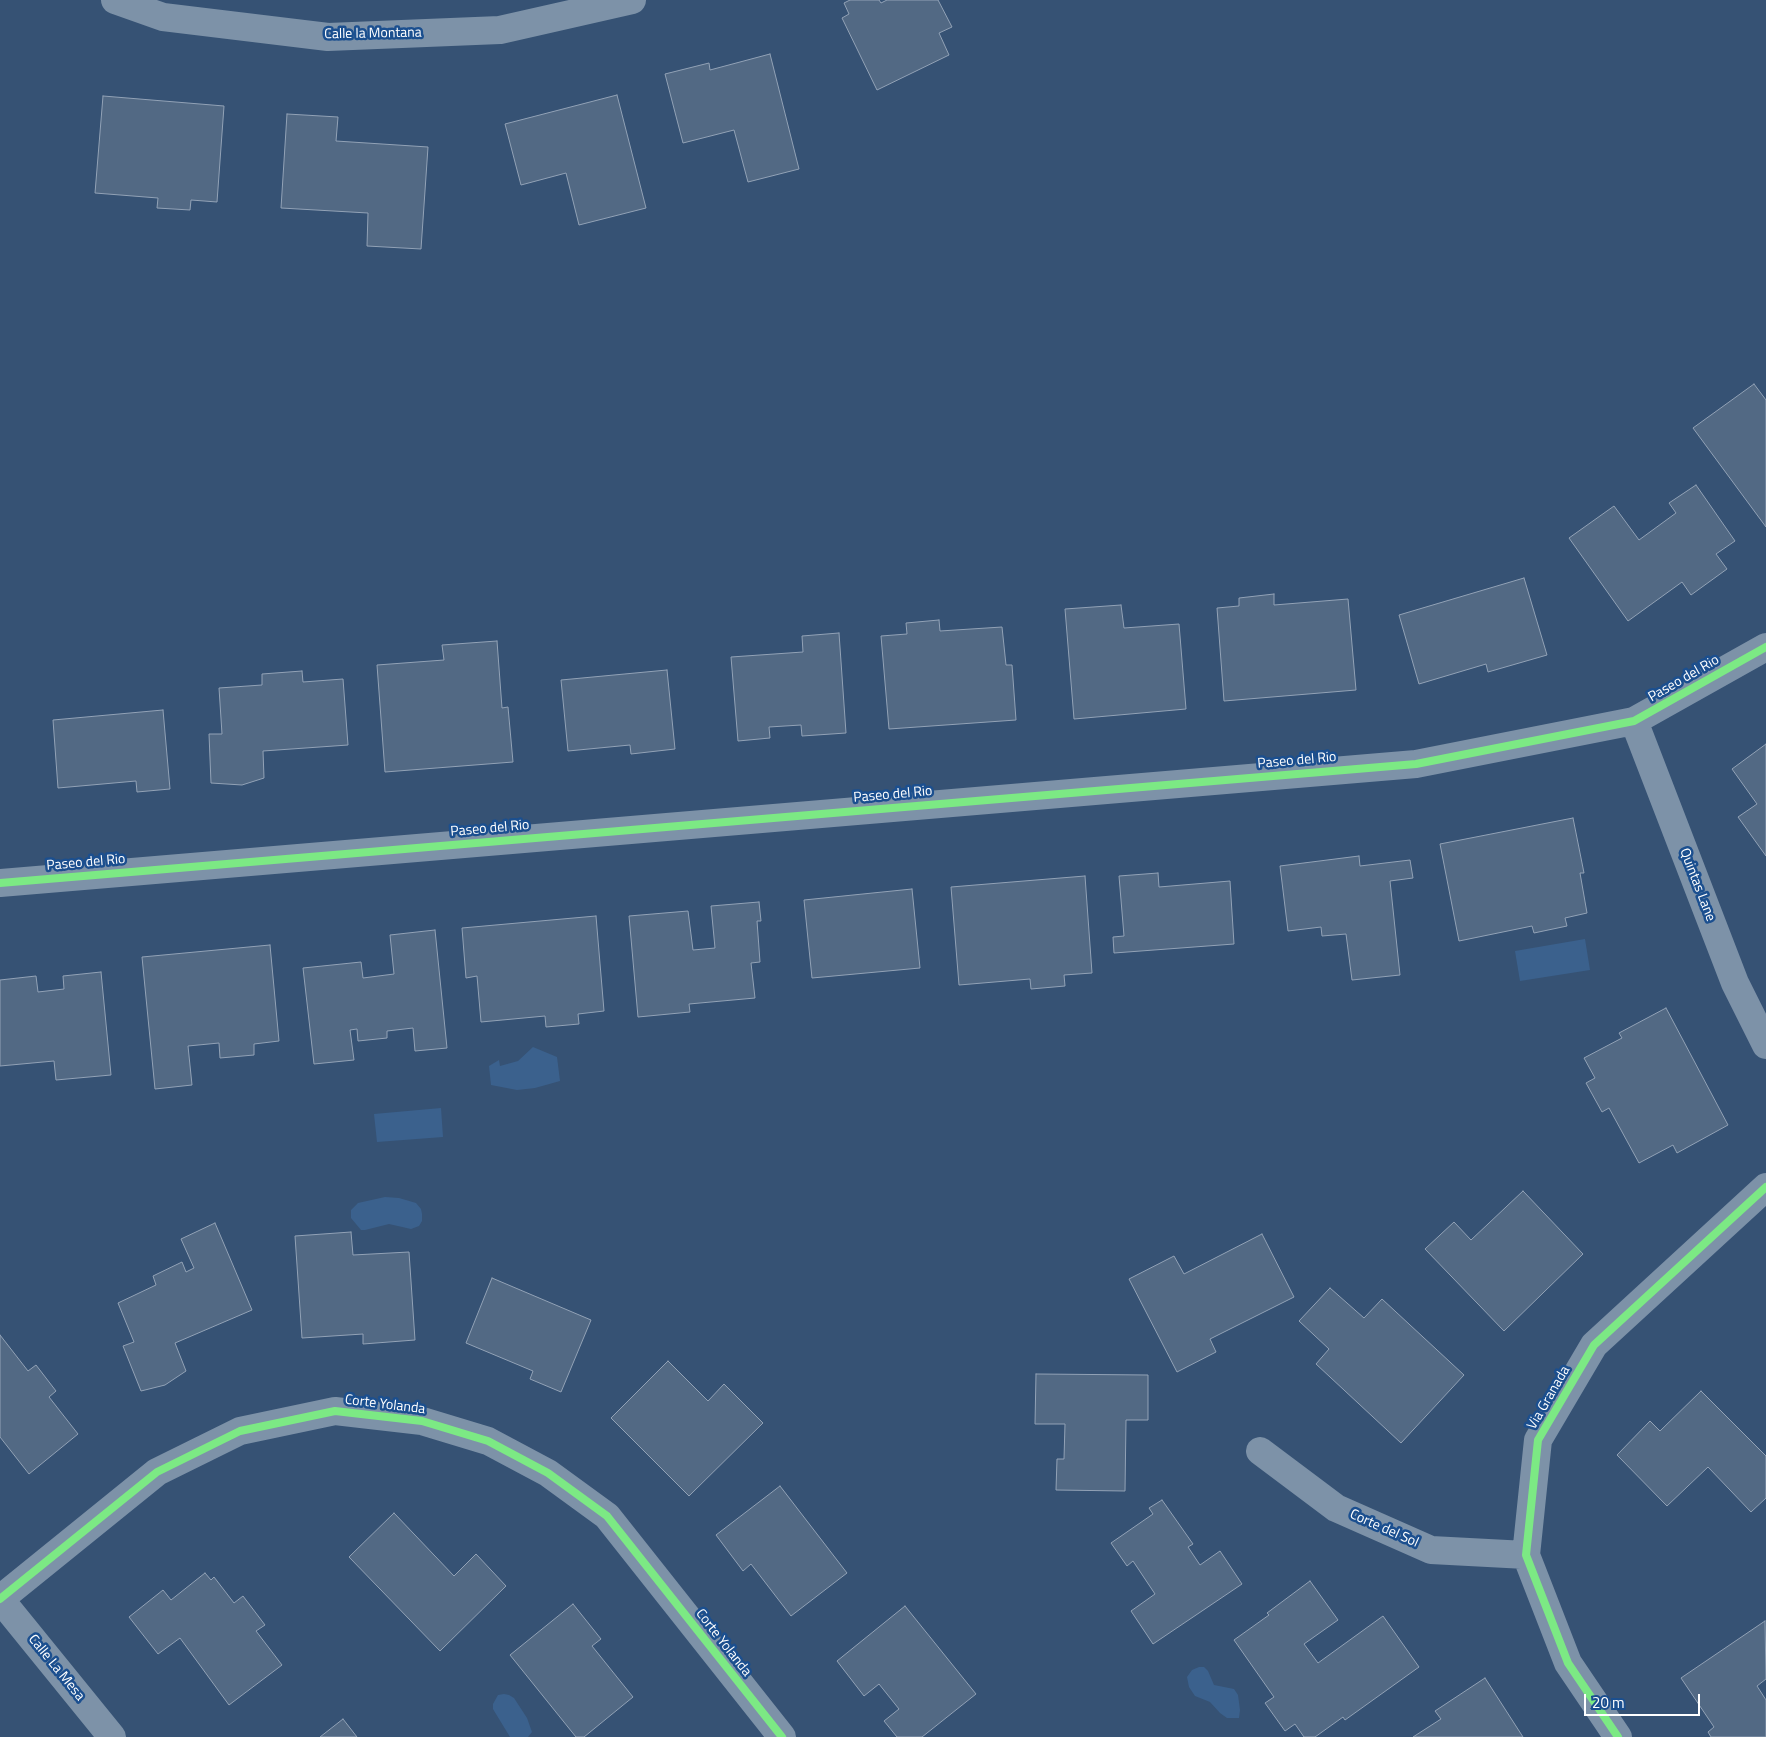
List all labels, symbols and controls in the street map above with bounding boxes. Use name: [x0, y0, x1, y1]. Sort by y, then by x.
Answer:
street label: Calle la Montana: [324, 25, 422, 43]
street label: Paseo del Rio: [1646, 652, 1722, 706]
street label: Paseo del Rio: [1257, 749, 1337, 773]
street label: Paseo del Rio: [853, 783, 933, 807]
street label: Paseo del Rio: [450, 817, 530, 841]
street label: Quintas Lane: [1675, 846, 1719, 924]
street label: Paseo del Rio: [46, 851, 126, 875]
street label: Via Granada: [1524, 1363, 1574, 1433]
street label: Corte Yolanda: [344, 1392, 426, 1418]
street label: Corte del Sol: [1347, 1506, 1421, 1552]
street label: Corte Yolanda: [691, 1606, 755, 1680]
street label: Calle La Mesa: [24, 1631, 88, 1705]
scale bar: [1586, 1684, 1702, 1716]
text: 20 m: [1592, 1691, 1625, 1714]

